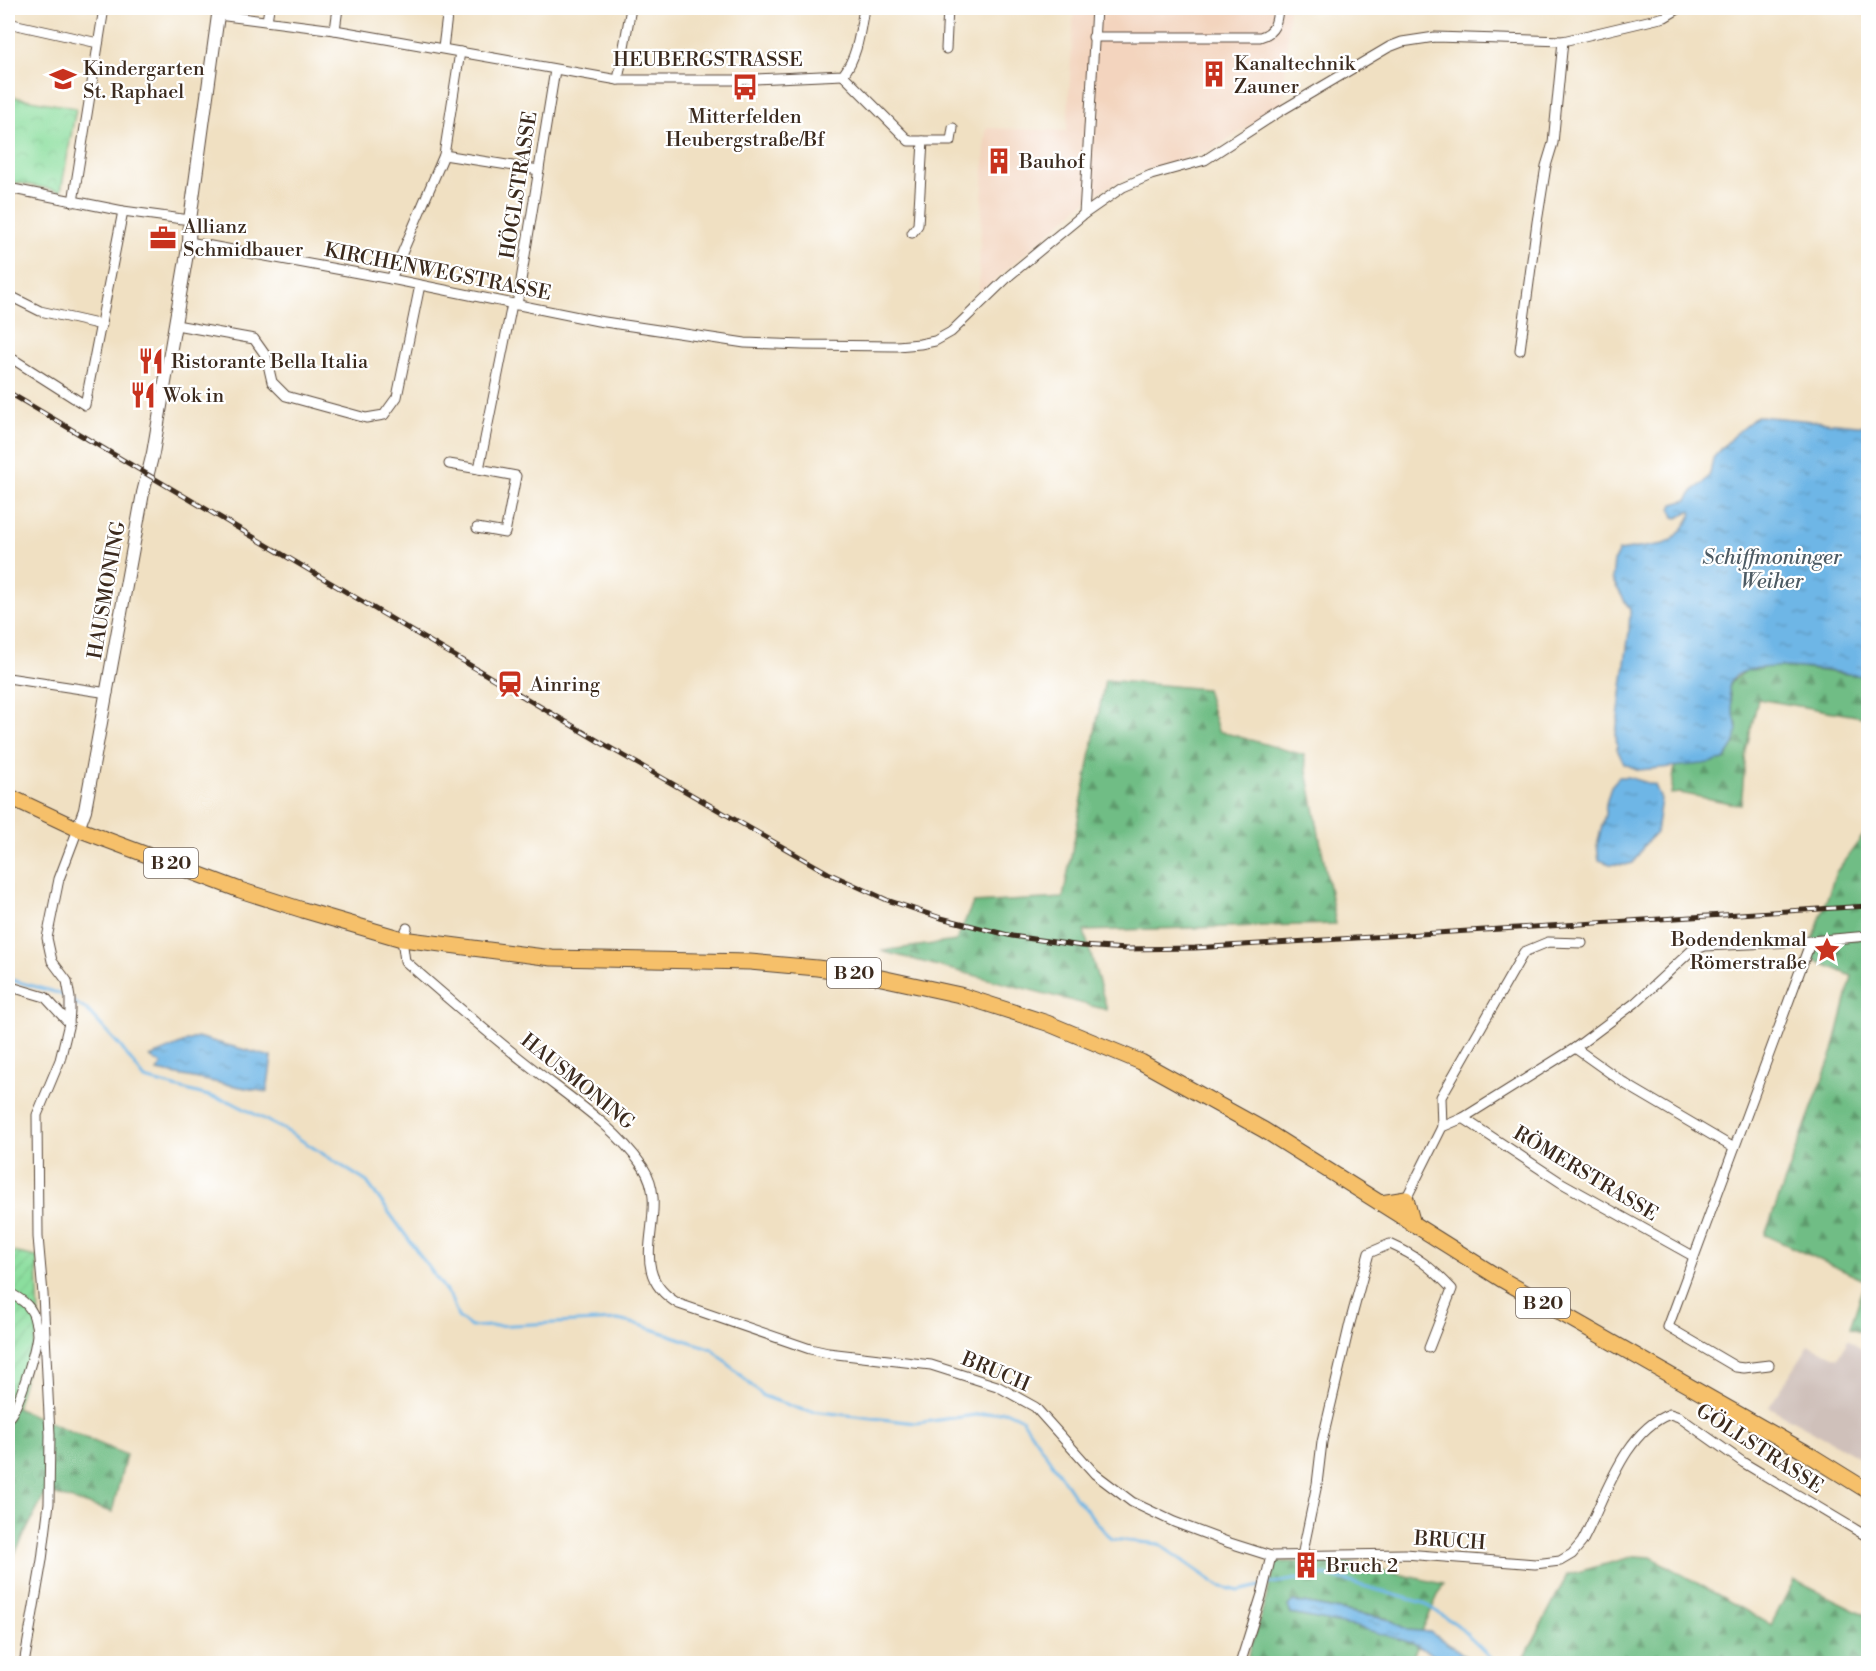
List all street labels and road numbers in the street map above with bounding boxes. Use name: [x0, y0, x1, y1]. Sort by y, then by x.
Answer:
street label: HEUBERGSTRASSE: [613, 48, 803, 73]
street label: HÖGLSTRASSE: [494, 109, 543, 261]
street label: KIRCHENWEGSTRASSE: [322, 238, 553, 307]
street label: HAUSMONING: [83, 519, 132, 661]
road number: B 20: [144, 848, 198, 878]
road number: B 20: [827, 958, 881, 988]
street label: HAUSMONING: [515, 1029, 639, 1136]
street label: RÖMERSTRASSE: [1508, 1120, 1663, 1227]
road number: B 20: [1516, 1288, 1570, 1318]
street label: BRUCH: [957, 1346, 1033, 1398]
street label: GÖLLSTRASSE: [1691, 1398, 1828, 1500]
street label: BRUCH: [1412, 1526, 1487, 1556]

